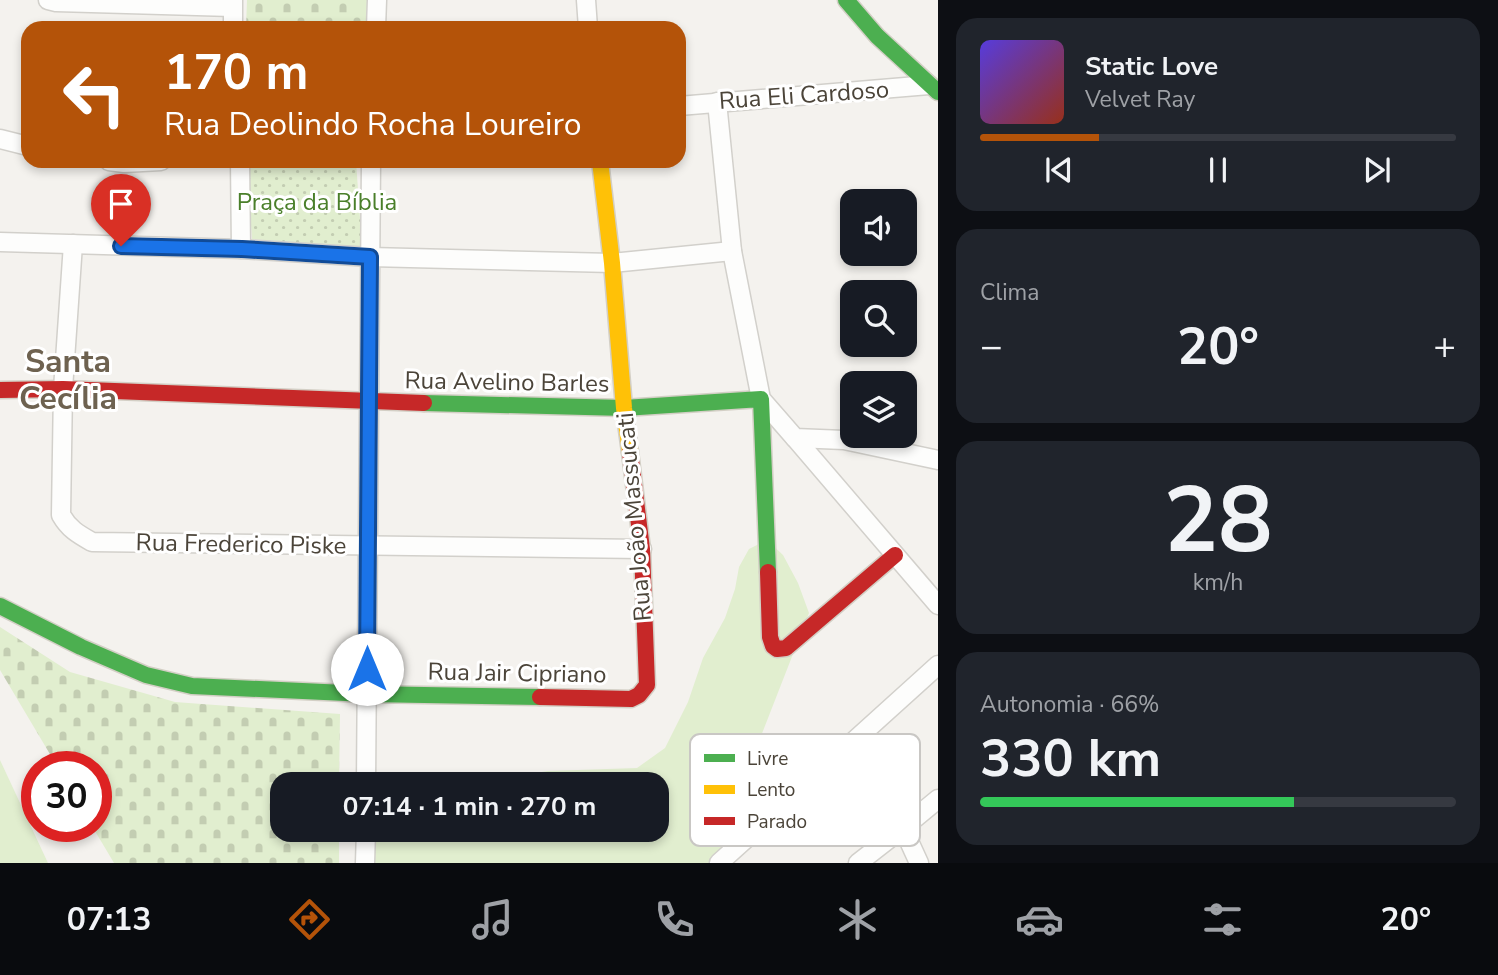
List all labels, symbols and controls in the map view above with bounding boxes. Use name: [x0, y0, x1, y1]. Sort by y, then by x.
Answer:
text: 170 m: [164, 39, 308, 106]
icon: left: [49, 49, 140, 140]
text: Static Love: [1085, 49, 1218, 84]
street label: Rua Eli Cardoso: [718, 73, 890, 117]
text: Velvet Ray: [1085, 84, 1195, 115]
text: Rua Deolindo Rocha Loureiro: [164, 103, 582, 146]
icon: previous: [1040, 151, 1078, 189]
icon: pause: [1199, 151, 1237, 189]
icon: next: [1358, 151, 1396, 189]
pin: [91, 174, 151, 246]
icon: arrive: [102, 185, 140, 223]
park label: Praça da Bíblia: [237, 186, 397, 218]
map controls: [840, 189, 917, 448]
button: sound: [840, 189, 917, 266]
text: Clima: [980, 277, 1040, 308]
button: search: [840, 280, 917, 357]
text: 20°: [1177, 311, 1259, 382]
text: −: [980, 321, 1003, 372]
text: +: [1433, 321, 1456, 372]
district label: Santa Cecília: [19, 340, 117, 420]
street label: Rua Avelino Barles: [404, 364, 610, 400]
button: layers: [840, 371, 917, 448]
street label: Rua João Massucati: [609, 411, 659, 623]
text: 28: [1163, 459, 1273, 583]
street label: Rua Frederico Piske: [135, 526, 347, 562]
text: km/h: [1193, 567, 1243, 598]
position arrow: [330, 632, 404, 706]
street label: Rua Jair Cipriano: [427, 655, 607, 691]
text: Autonomia · 66%: [980, 689, 1160, 720]
text: 330 km: [980, 723, 1161, 794]
legend: [690, 734, 920, 846]
text: Livre: [747, 746, 788, 772]
speed limit sign: 30: [21, 751, 112, 842]
text: Lento: [747, 777, 795, 803]
text: 07:14 · 1 min · 270 m: [343, 789, 596, 824]
text: Parado: [747, 809, 807, 835]
icon: directions: [285, 895, 334, 944]
icon: music: [468, 895, 517, 944]
icon: phone: [650, 895, 699, 944]
icon: climate: [833, 895, 882, 944]
icon: car: [1015, 895, 1064, 944]
icon: filters: [1198, 895, 1247, 944]
text: 07:13: [67, 898, 152, 941]
text: 20°: [1381, 898, 1431, 941]

